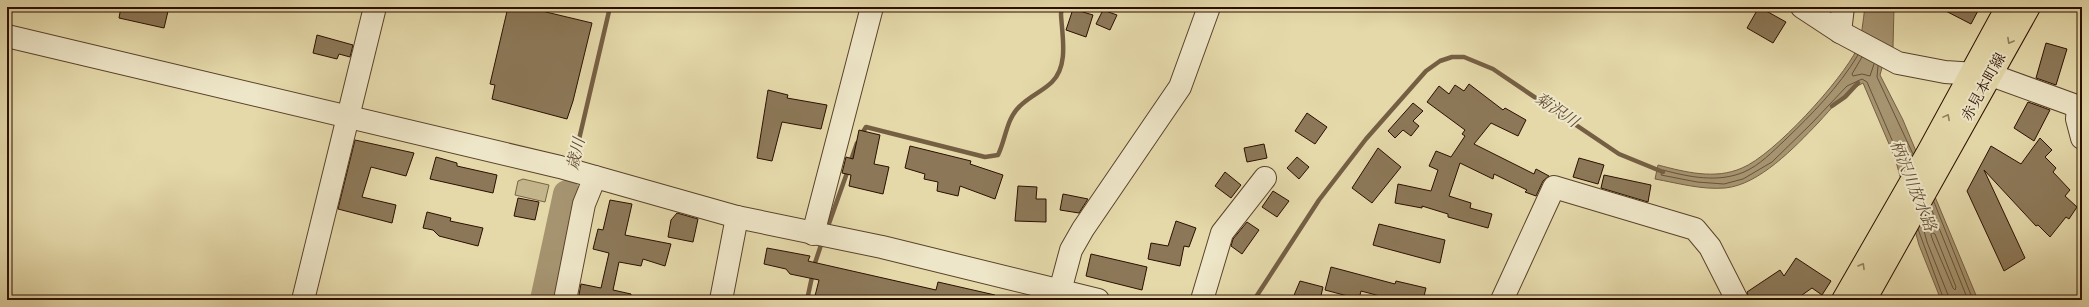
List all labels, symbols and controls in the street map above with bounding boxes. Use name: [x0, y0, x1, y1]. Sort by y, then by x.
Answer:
one-way arrow: [2007, 37, 2014, 44]
street label: 赤見本町線: [1958, 50, 2010, 124]
water label: 菊沢川: [1531, 89, 1583, 134]
one-way arrow: [1942, 114, 1949, 121]
water label: 歳川: [564, 134, 591, 172]
water label: 柄沢川放水路: [1885, 138, 1940, 235]
one-way arrow: [1858, 263, 1865, 270]

